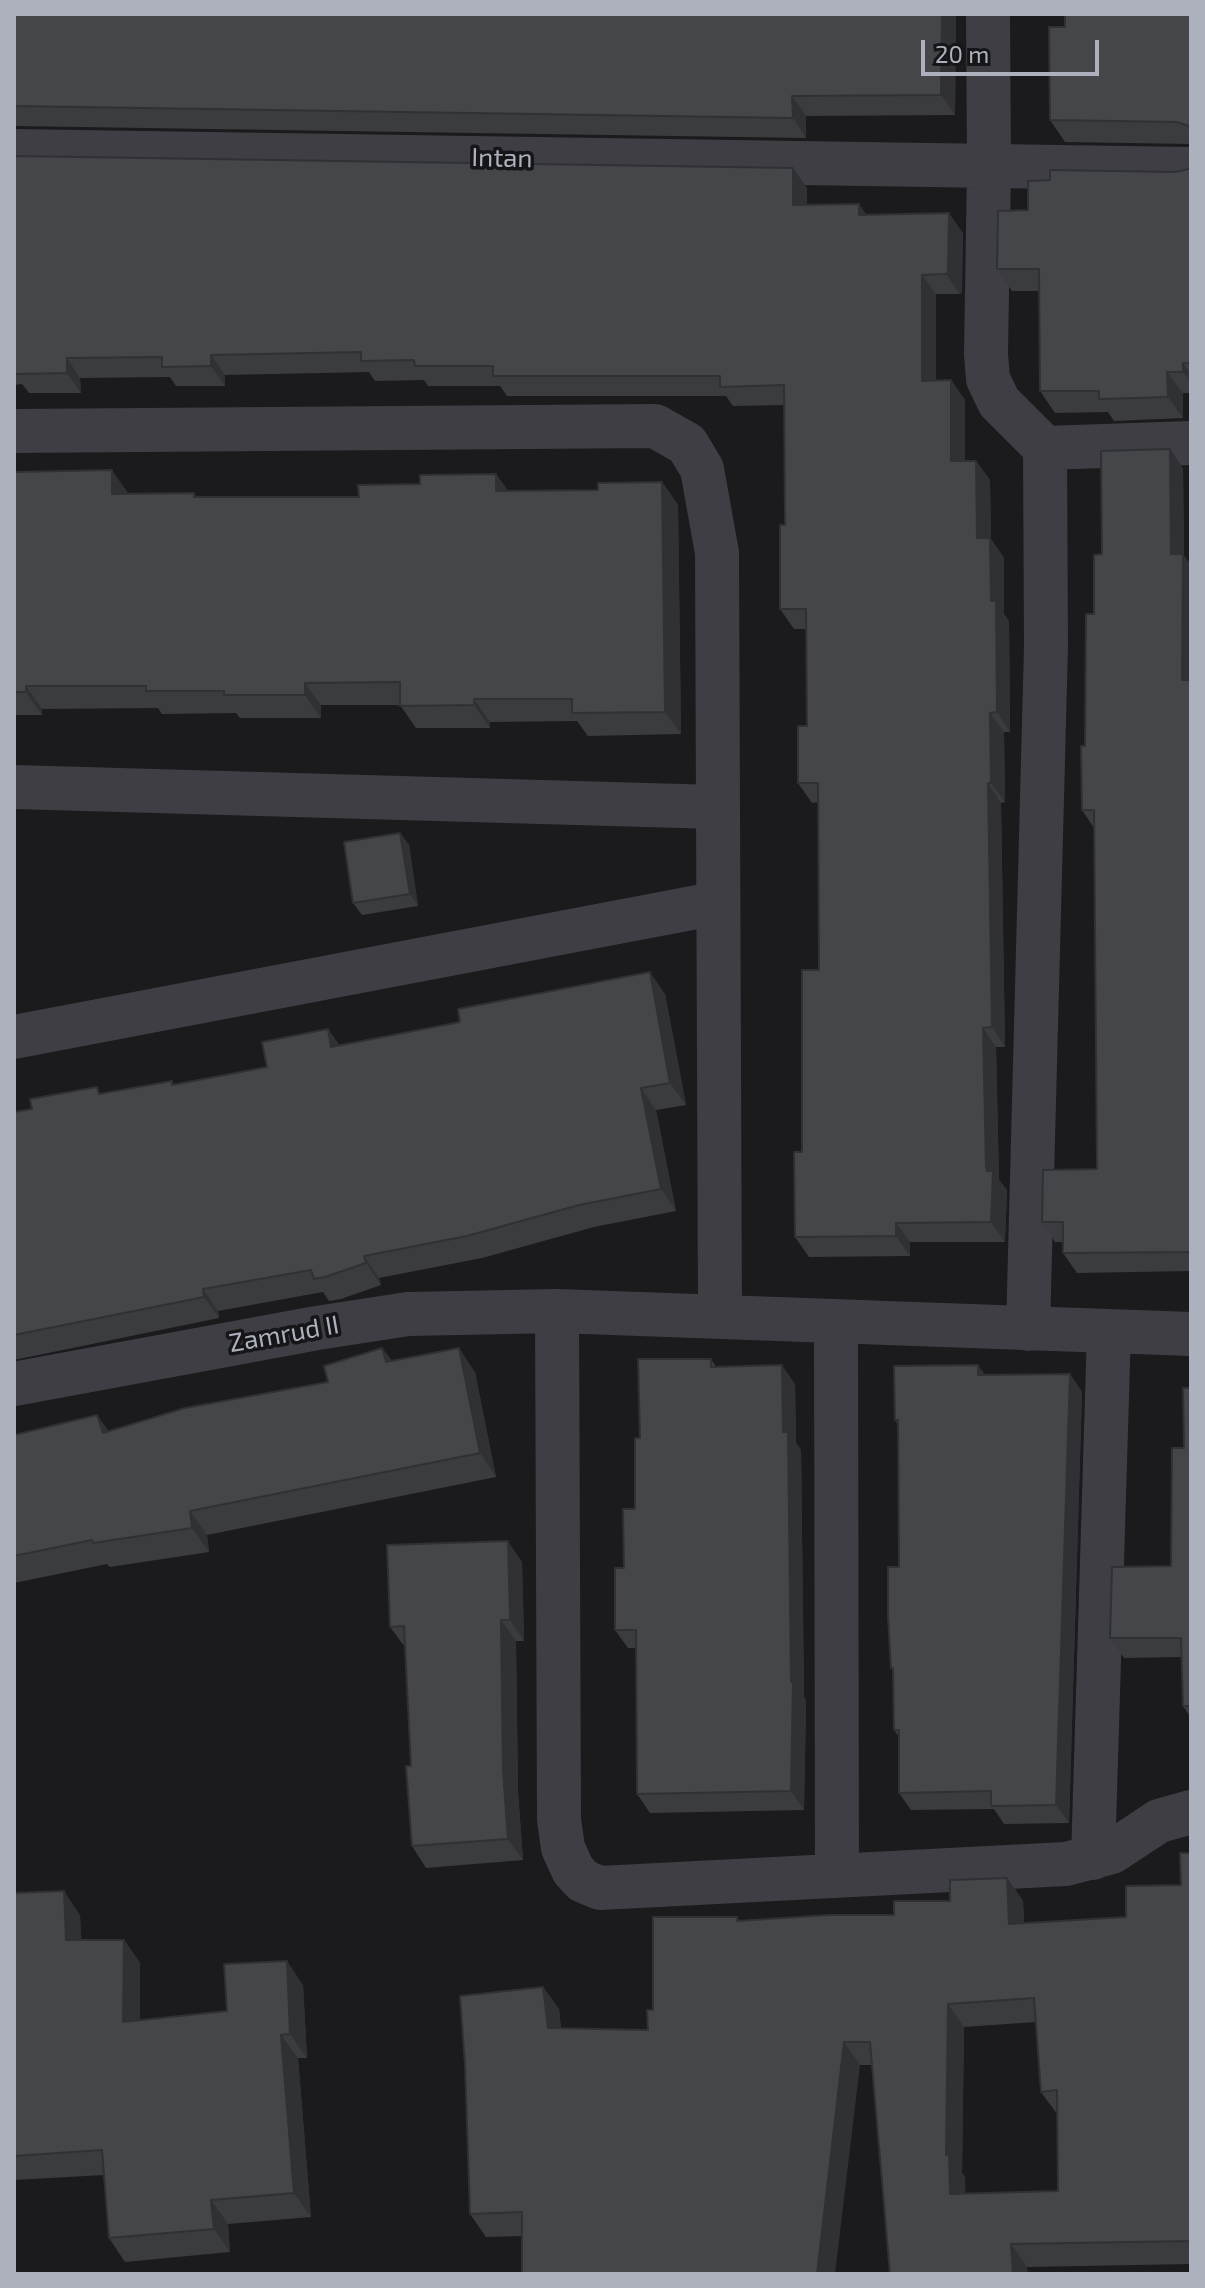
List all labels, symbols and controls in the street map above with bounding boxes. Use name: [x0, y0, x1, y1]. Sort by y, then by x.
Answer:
scale bar: [925, 24, 1103, 74]
text: 20 m: [935, 39, 989, 68]
street label: Intan: [471, 142, 533, 174]
street label: Zamrud II: [226, 1309, 342, 1359]

